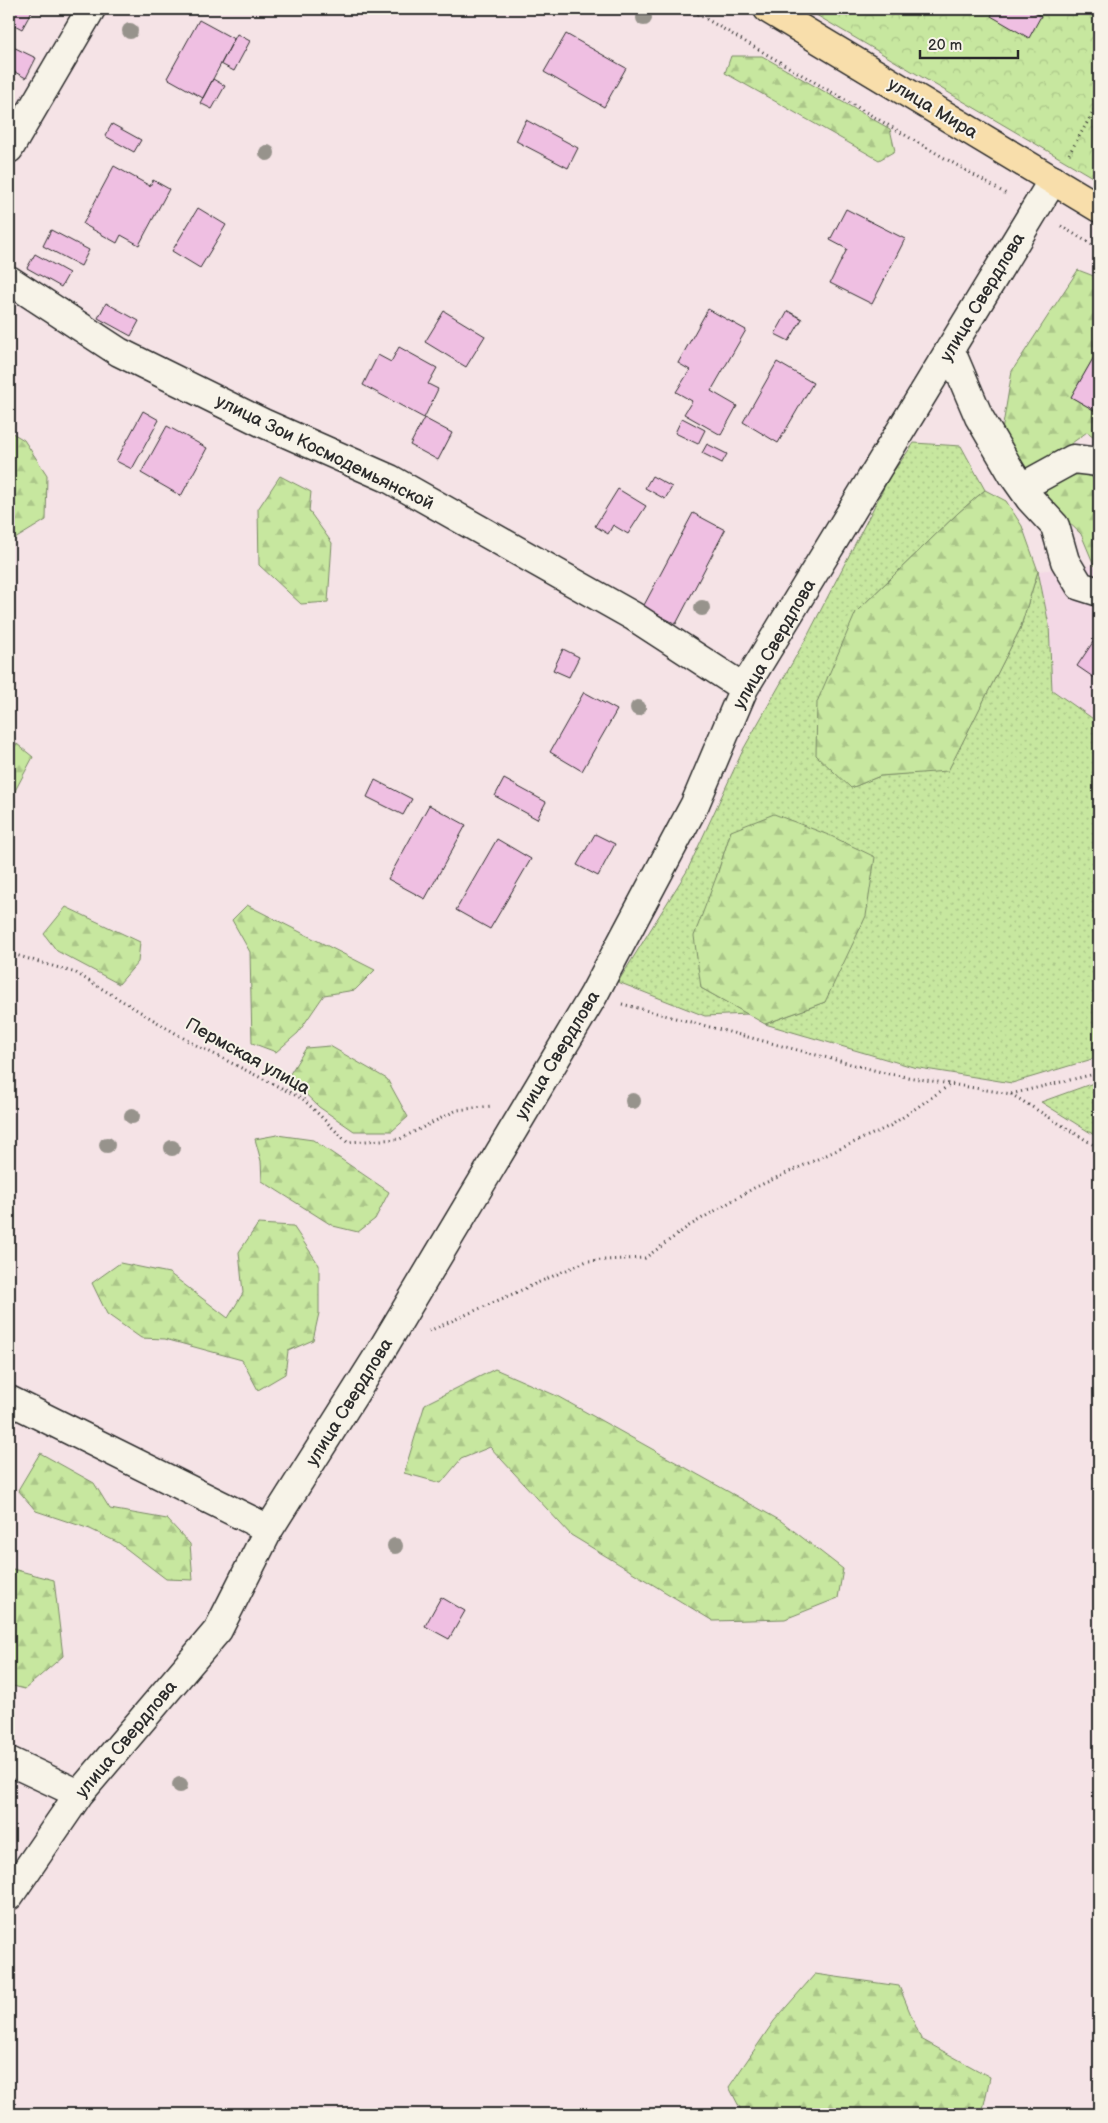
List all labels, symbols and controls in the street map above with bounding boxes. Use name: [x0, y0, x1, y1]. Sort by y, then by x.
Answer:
scale bar: [920, 28, 1018, 60]
text: 20 m: [928, 36, 962, 55]
street label: улица Мира: [884, 74, 982, 144]
street label: улица Свердлова: [936, 229, 1029, 365]
street label: улица Зои Космодемьянской: [212, 390, 437, 514]
street label: улица Свердлова: [729, 575, 820, 713]
street label: улица Свердлова: [511, 987, 604, 1123]
street label: Пермская улица: [182, 1014, 314, 1099]
street label: улица Свердлова: [302, 1334, 397, 1470]
street label: улица Свердлова: [71, 1676, 182, 1802]

